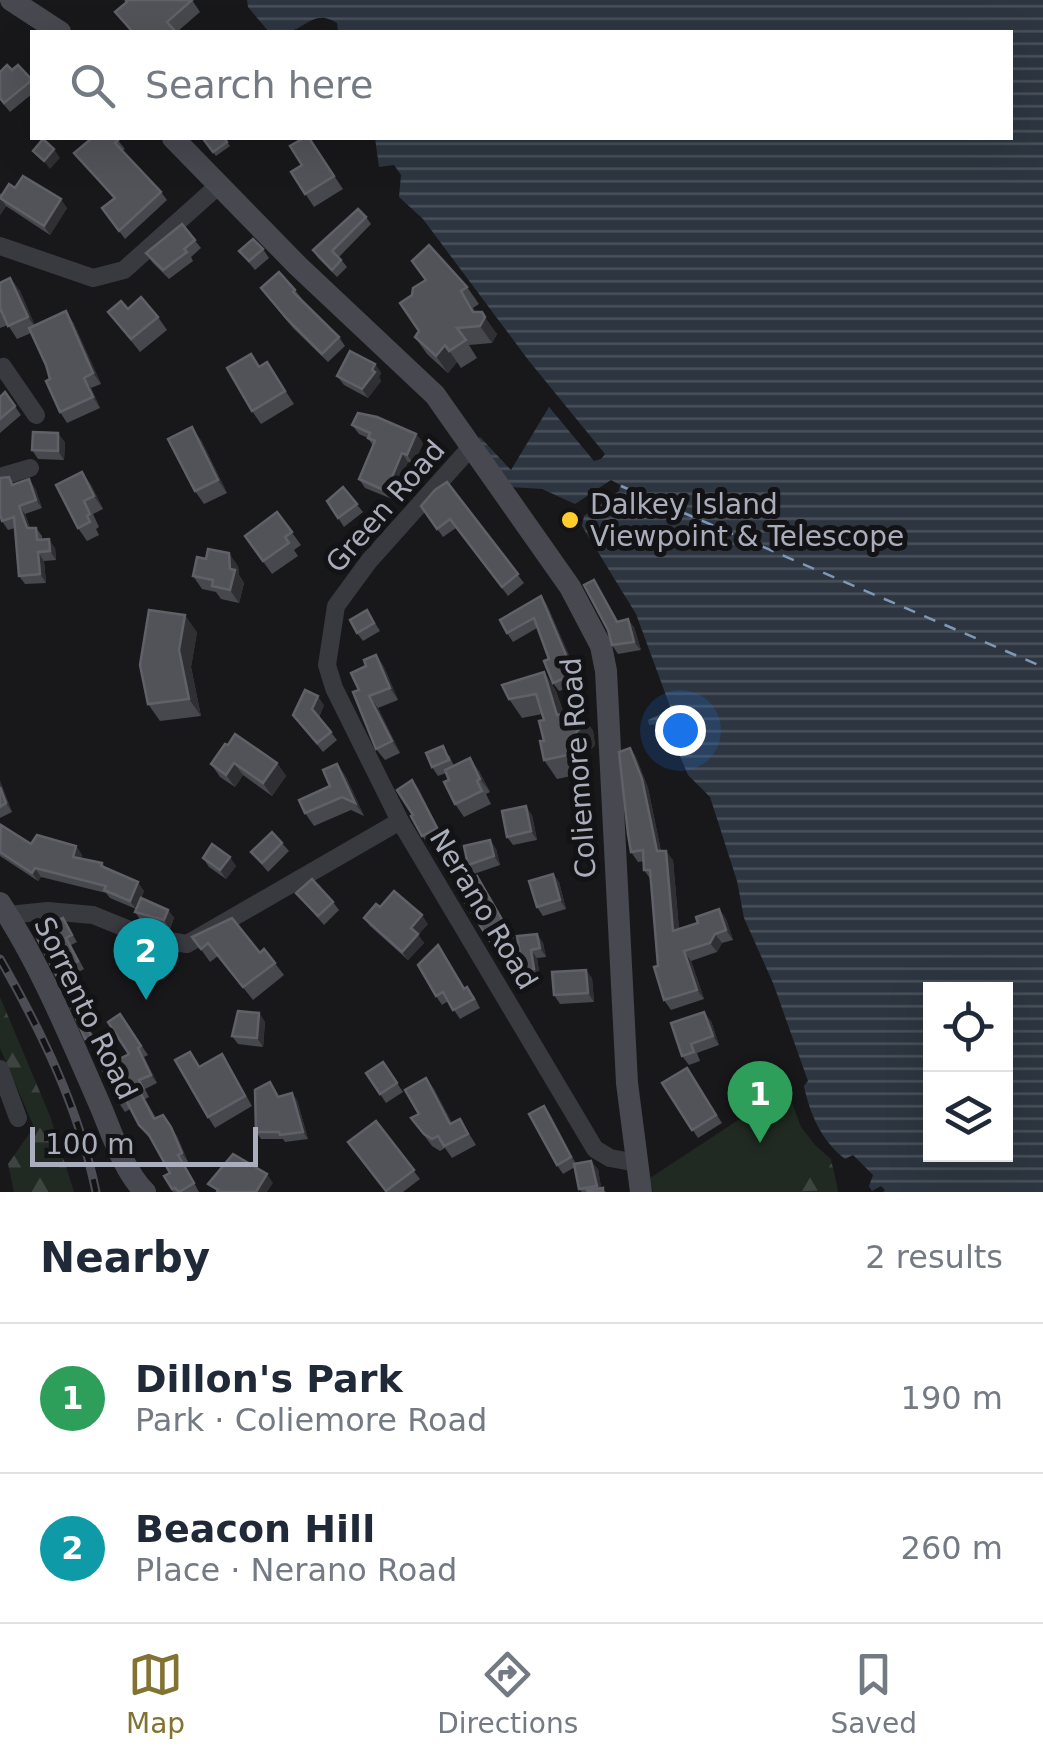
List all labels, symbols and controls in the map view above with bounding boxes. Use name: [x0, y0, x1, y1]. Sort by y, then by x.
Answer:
search box: [30, 30, 1013, 140]
icon: search: [65, 58, 120, 113]
text: Search here: [145, 63, 373, 107]
street label: Green Road: [319, 434, 452, 579]
place label: Dalkey Island Viewpoint & Telescope: [590, 488, 904, 553]
marker: Dalkey Island Viewpoint & Telescope: [559, 509, 581, 531]
street label: Coliemore Road: [554, 657, 603, 879]
your location: [655, 705, 706, 756]
street label: Nerano Road: [423, 823, 544, 995]
street label: Sorrento Road: [27, 912, 144, 1105]
pin: 2: [114, 918, 178, 1000]
map controls: [923, 982, 1013, 1162]
button: locate: [923, 982, 1013, 1072]
pin: 1: [728, 1060, 792, 1143]
button: layers: [923, 1072, 1013, 1162]
scale bar: [30, 1122, 258, 1166]
text: 100 m: [45, 1128, 135, 1161]
text: Nearby: [40, 1233, 210, 1282]
text: 2 results: [865, 1238, 1003, 1276]
text: Dillon's Park: [135, 1357, 403, 1401]
text: 1: [61, 1379, 84, 1417]
text: 190 m: [901, 1379, 1003, 1417]
text: Park · Coliemore Road: [135, 1401, 487, 1439]
text: Beacon Hill: [135, 1507, 375, 1551]
text: 2: [61, 1529, 84, 1567]
text: 260 m: [901, 1529, 1003, 1567]
text: Place · Nerano Road: [135, 1551, 457, 1589]
tab: Map: [126, 1647, 185, 1740]
tab: Directions: [437, 1647, 578, 1740]
tab: Saved: [830, 1647, 917, 1740]

